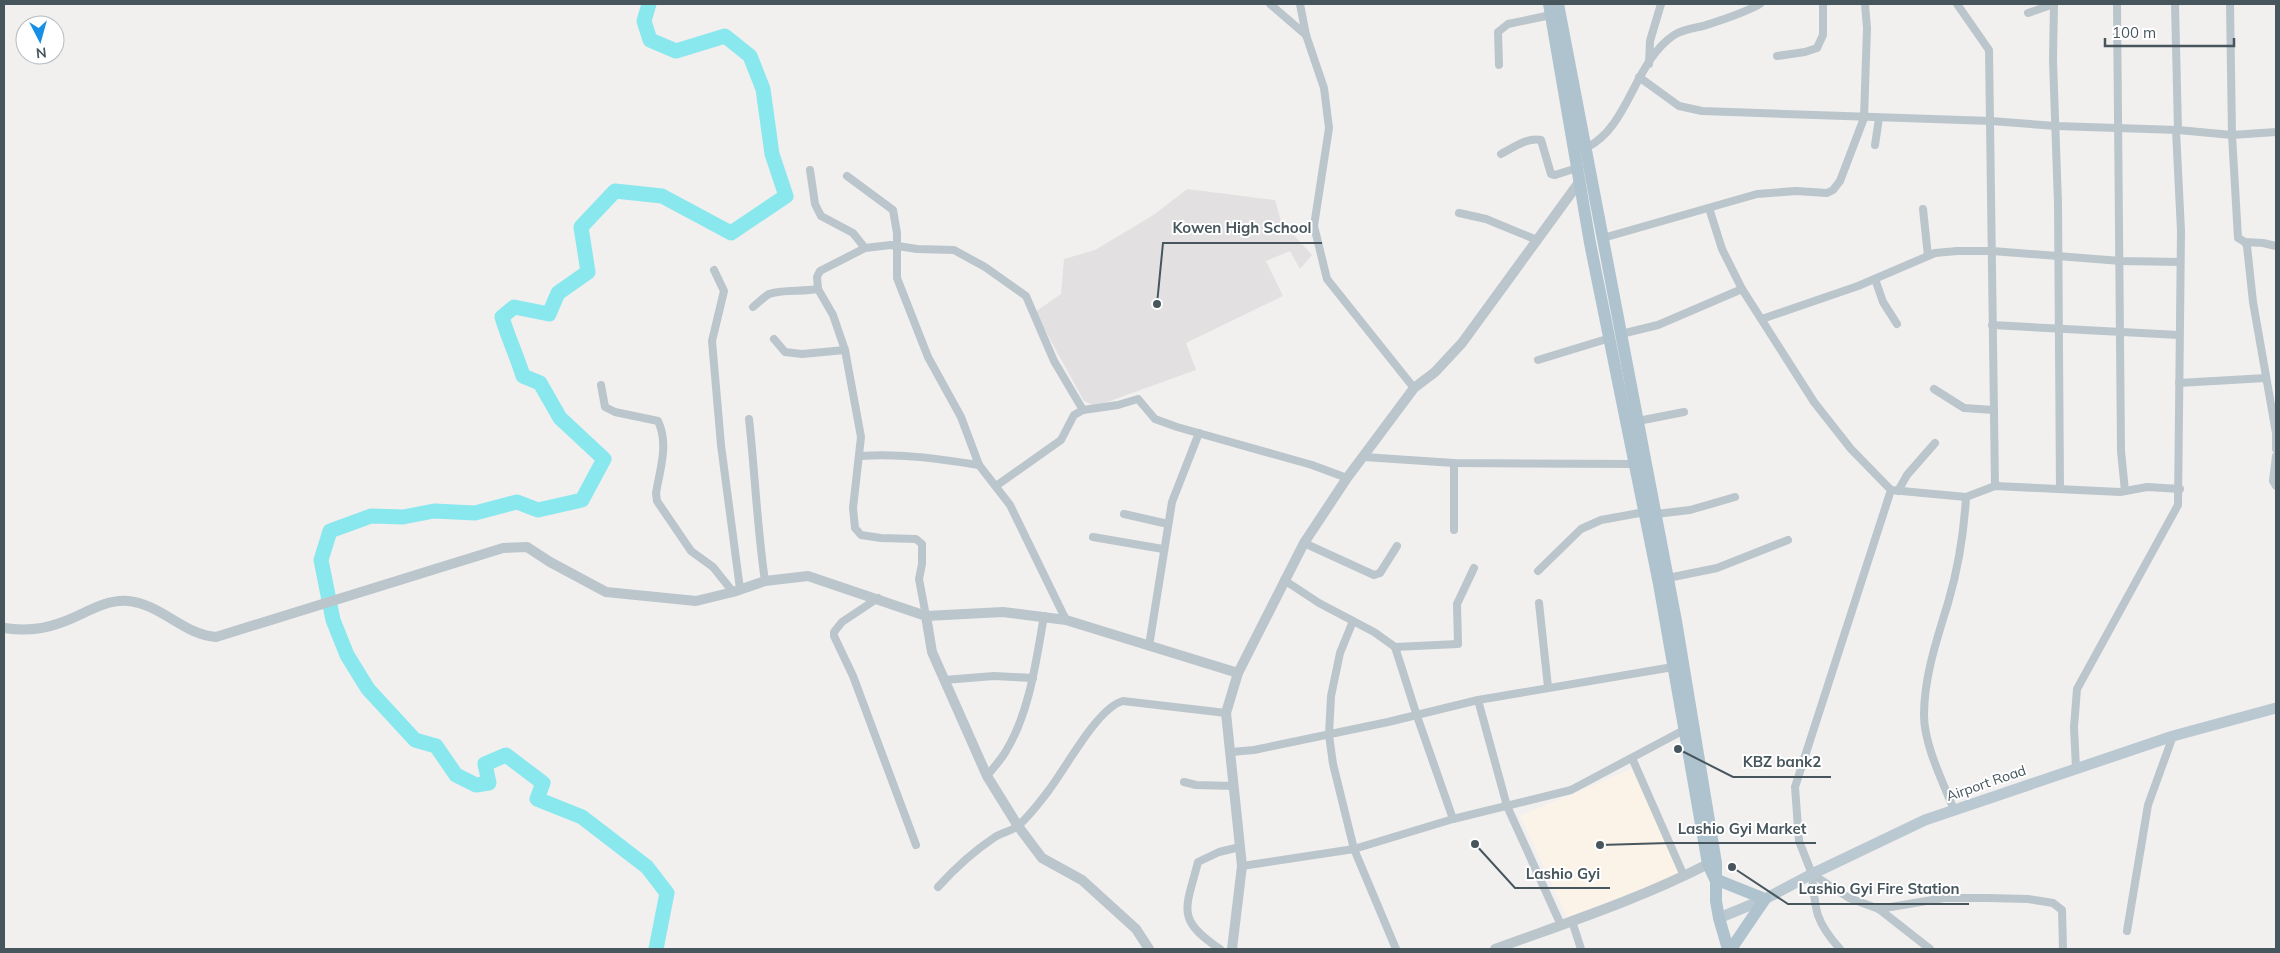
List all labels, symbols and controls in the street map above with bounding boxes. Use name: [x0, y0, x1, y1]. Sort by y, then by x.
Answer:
north arrow: [15, 15, 65, 65]
scale bar: [2105, 15, 2234, 47]
text: 100 m: [2112, 23, 2156, 42]
text: N: [35, 43, 48, 62]
callout: Kowen High School: [1163, 213, 1322, 243]
text: Kowen High School: [1173, 218, 1311, 237]
callout: KBZ bank2: [1733, 747, 1831, 777]
text: KBZ bank2: [1743, 752, 1821, 771]
street label: Airport Road: [1944, 761, 2028, 805]
callout: Lashio Gyi Market: [1668, 813, 1816, 843]
text: Lashio Gyi Market: [1678, 819, 1807, 838]
callout: Lashio Gyi: [1515, 858, 1610, 888]
text: Lashio Gyi: [1526, 864, 1600, 883]
callout: Lashio Gyi Fire Station: [1788, 874, 1969, 904]
text: Lashio Gyi Fire Station: [1798, 879, 1960, 898]

